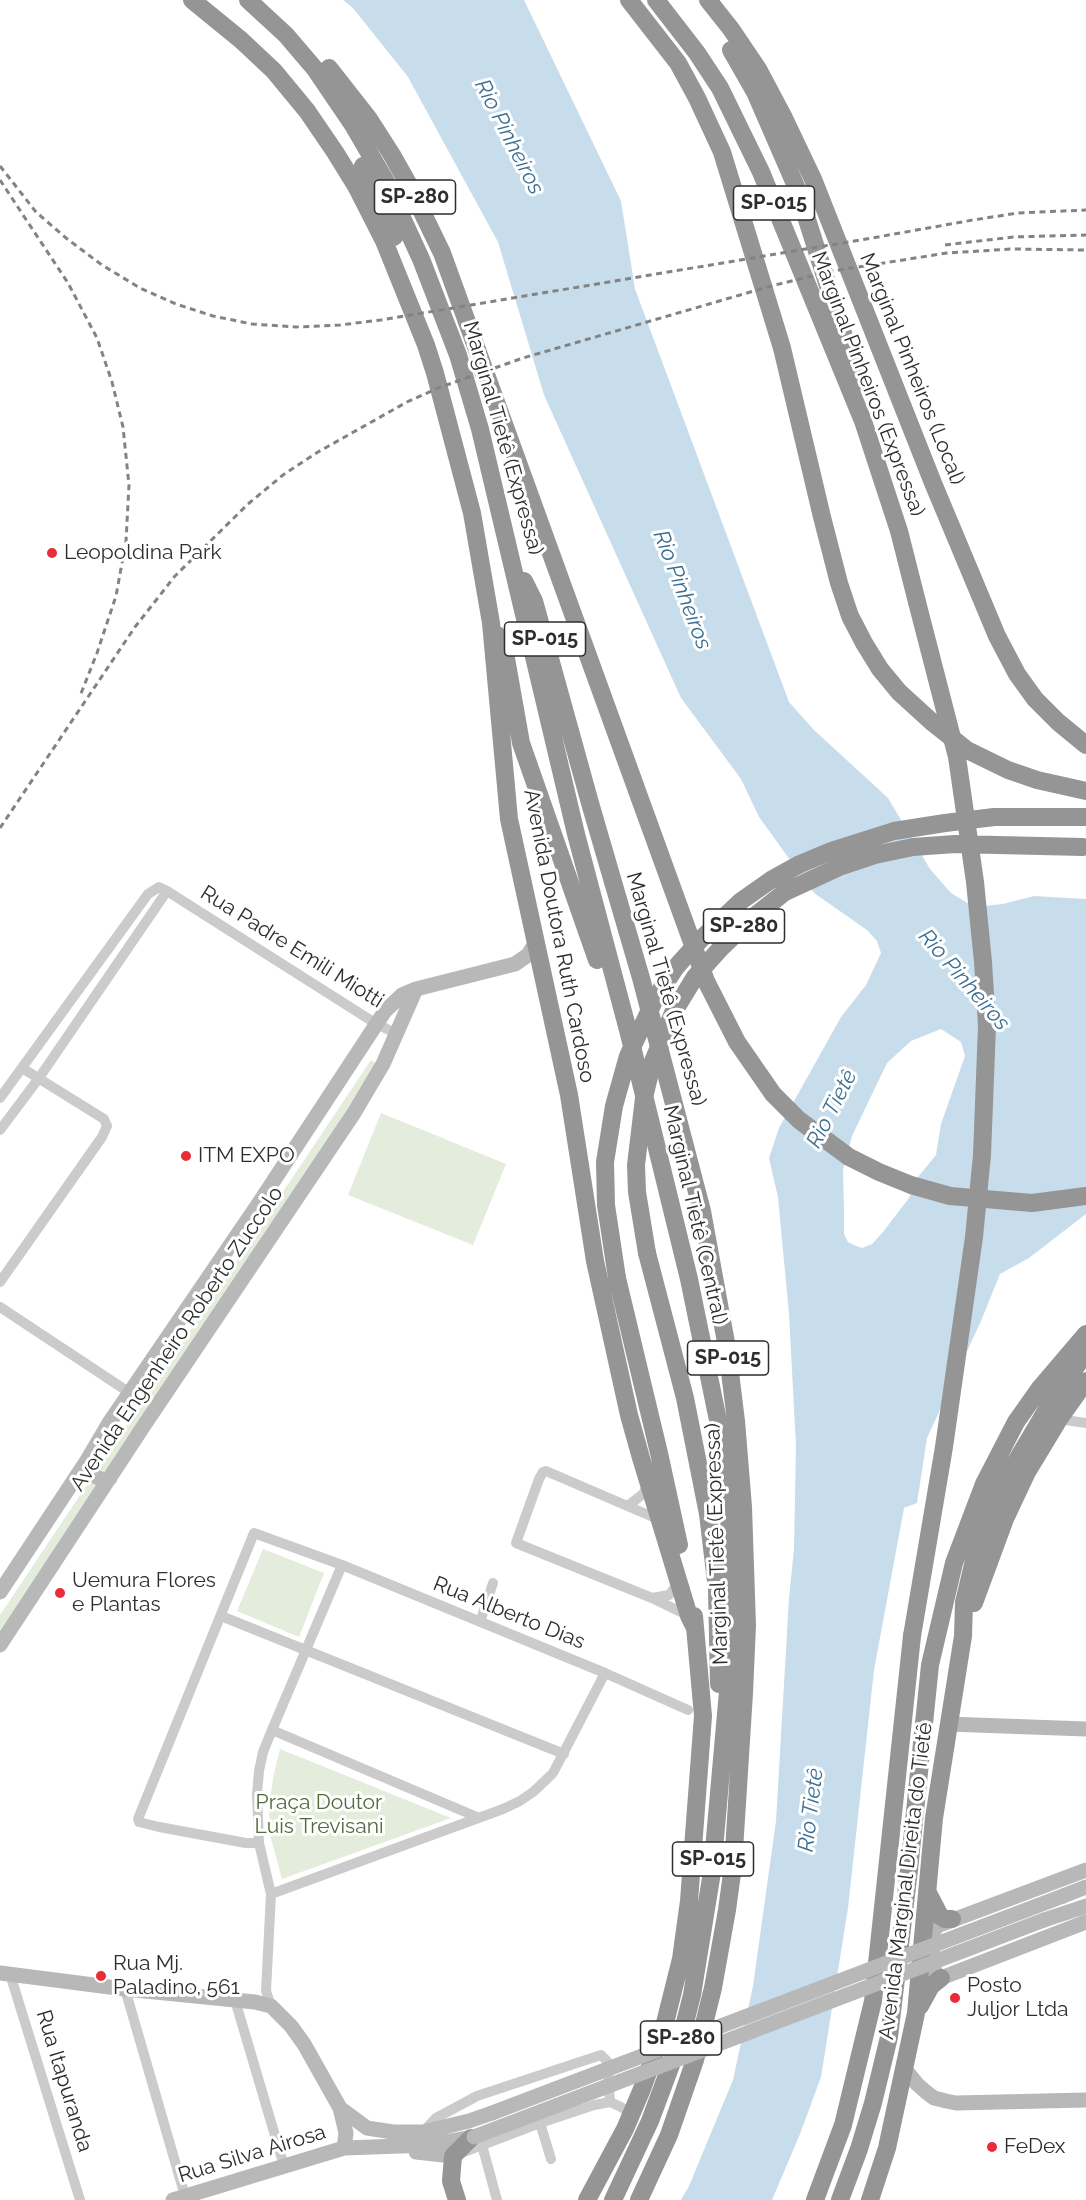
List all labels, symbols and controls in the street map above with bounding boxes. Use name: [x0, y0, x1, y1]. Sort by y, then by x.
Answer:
water label: Rio Pinheiros: [469, 75, 549, 199]
road number: SP-280: [374, 180, 456, 214]
road number: SP-015: [734, 186, 814, 220]
street label: Marginal Pinheiros (Expressa): [806, 248, 930, 520]
street label: Marginal Pinheiros (Local): [854, 249, 970, 489]
street label: Marginal Tietê (Expressa): [458, 318, 548, 558]
water label: Rio Pinheiros: [647, 527, 717, 653]
place label: Leopoldina Park: [64, 540, 222, 566]
marker: Leopoldina Park: [45, 546, 59, 560]
road number: SP-015: [504, 622, 586, 656]
street label: Avenida Doutora Ruth Cardoso: [518, 787, 600, 1085]
street label: Marginal Tietê (Expressa): [621, 869, 711, 1109]
street label: Rua Padre Emili Miotti: [196, 880, 388, 1014]
road number: SP-280: [704, 909, 784, 943]
water label: Rio Pinheiros: [913, 924, 1015, 1036]
water label: Rio Tietê: [801, 1066, 863, 1152]
street label: Marginal Tietê (Central): [657, 1103, 733, 1327]
place label: ITM EXPO: [198, 1143, 295, 1169]
marker: ITM EXPO: [179, 1149, 193, 1163]
street label: Avenida Engenheiro Roberto Zuccolo: [65, 1182, 289, 1496]
road number: SP-015: [688, 1341, 768, 1375]
street label: Marginal Tietê (Expressa): [700, 1423, 734, 1665]
place label: Uemura Flores e Plantas: [72, 1568, 216, 1618]
street label: Rua Alberto Dias: [430, 1571, 588, 1655]
marker: Uemura Flores e Plantas: [53, 1586, 67, 1600]
street label: Avenida Marginal Direita do Tietê: [874, 1721, 938, 2041]
water label: Rio Tietê: [793, 1767, 829, 1853]
park label: Praça Doutor Luis Trevisani: [255, 1790, 383, 1840]
road number: SP-015: [672, 1842, 754, 1876]
place label: Rua Mj. Paladino, 561: [113, 1951, 240, 2001]
marker: Rua Mj. Paladino, 561: [94, 1969, 108, 1983]
place label: Posto Juljor Ltda: [967, 1973, 1069, 2023]
marker: Posto Juljor Ltda: [948, 1991, 962, 2005]
street label: Rua Itapuranda: [30, 2007, 98, 2155]
road number: SP-280: [640, 2021, 722, 2055]
street label: Rua Silva Airosa: [175, 2120, 329, 2188]
place label: FeDex: [1004, 2134, 1065, 2160]
marker: FeDex: [985, 2140, 999, 2154]

